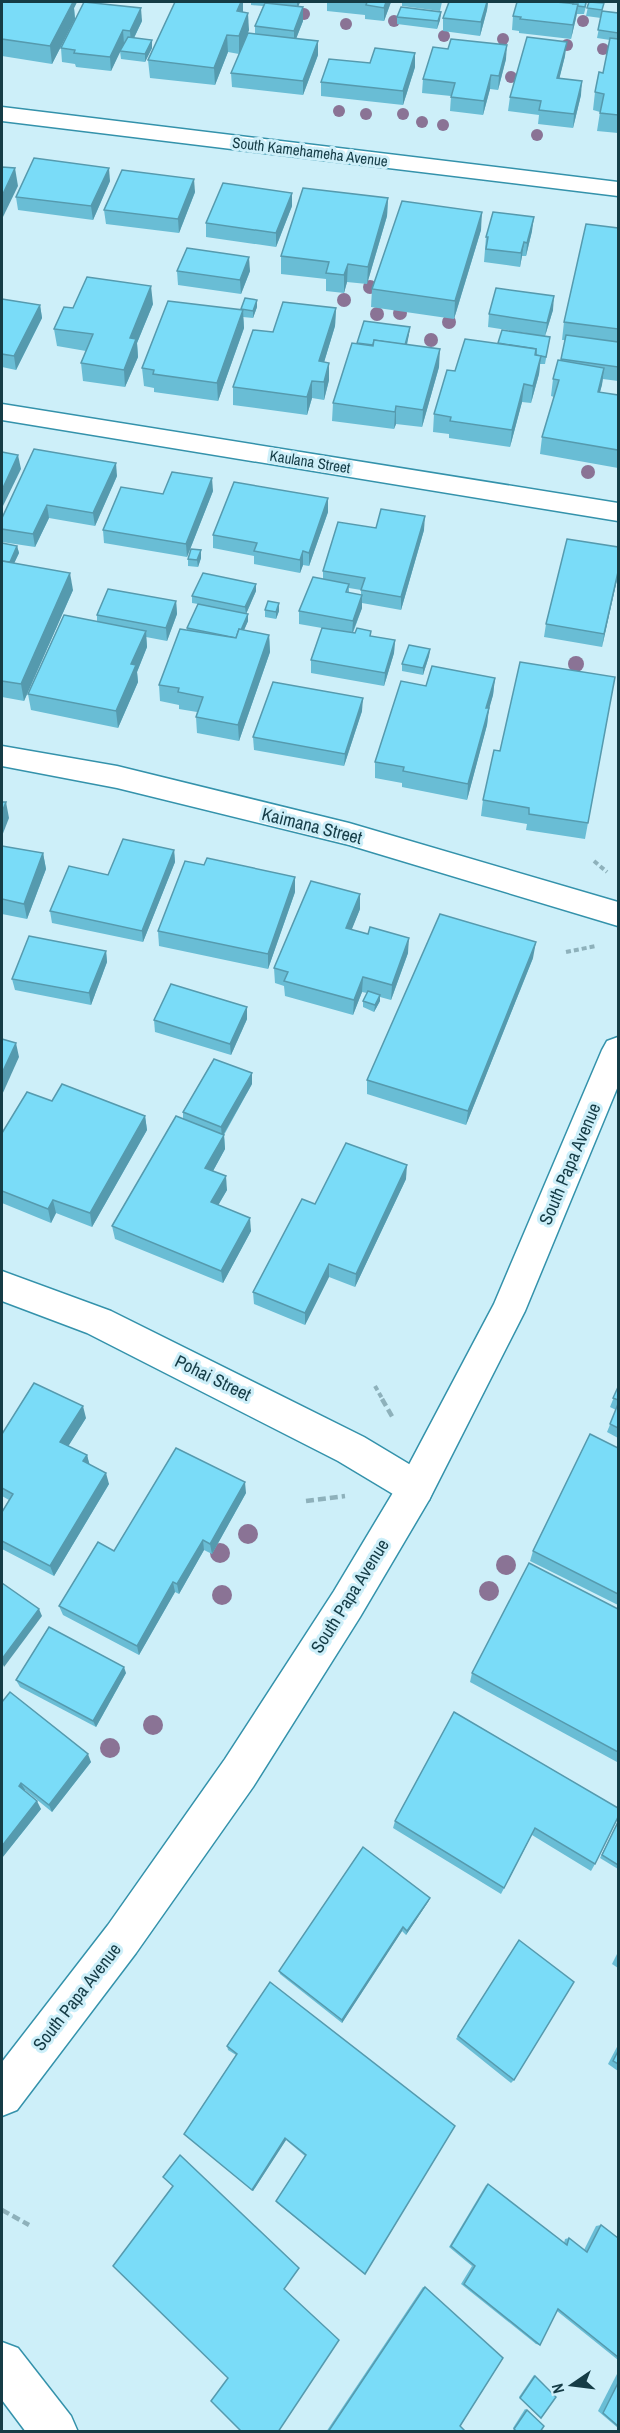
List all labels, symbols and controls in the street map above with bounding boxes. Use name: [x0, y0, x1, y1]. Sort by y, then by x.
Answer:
street label: South Kamehameha Avenue: [231, 132, 389, 171]
street label: Kaulana Street: [268, 445, 352, 478]
street label: Kaimana Street: [259, 801, 365, 850]
street label: South Papa Avenue: [533, 1099, 606, 1229]
street label: Pohai Street: [171, 1348, 256, 1407]
street label: South Papa Avenue: [304, 1534, 395, 1658]
street label: South Papa Avenue: [27, 1938, 127, 2056]
north arrow: [542, 2355, 602, 2415]
text: N: [546, 2381, 569, 2396]

